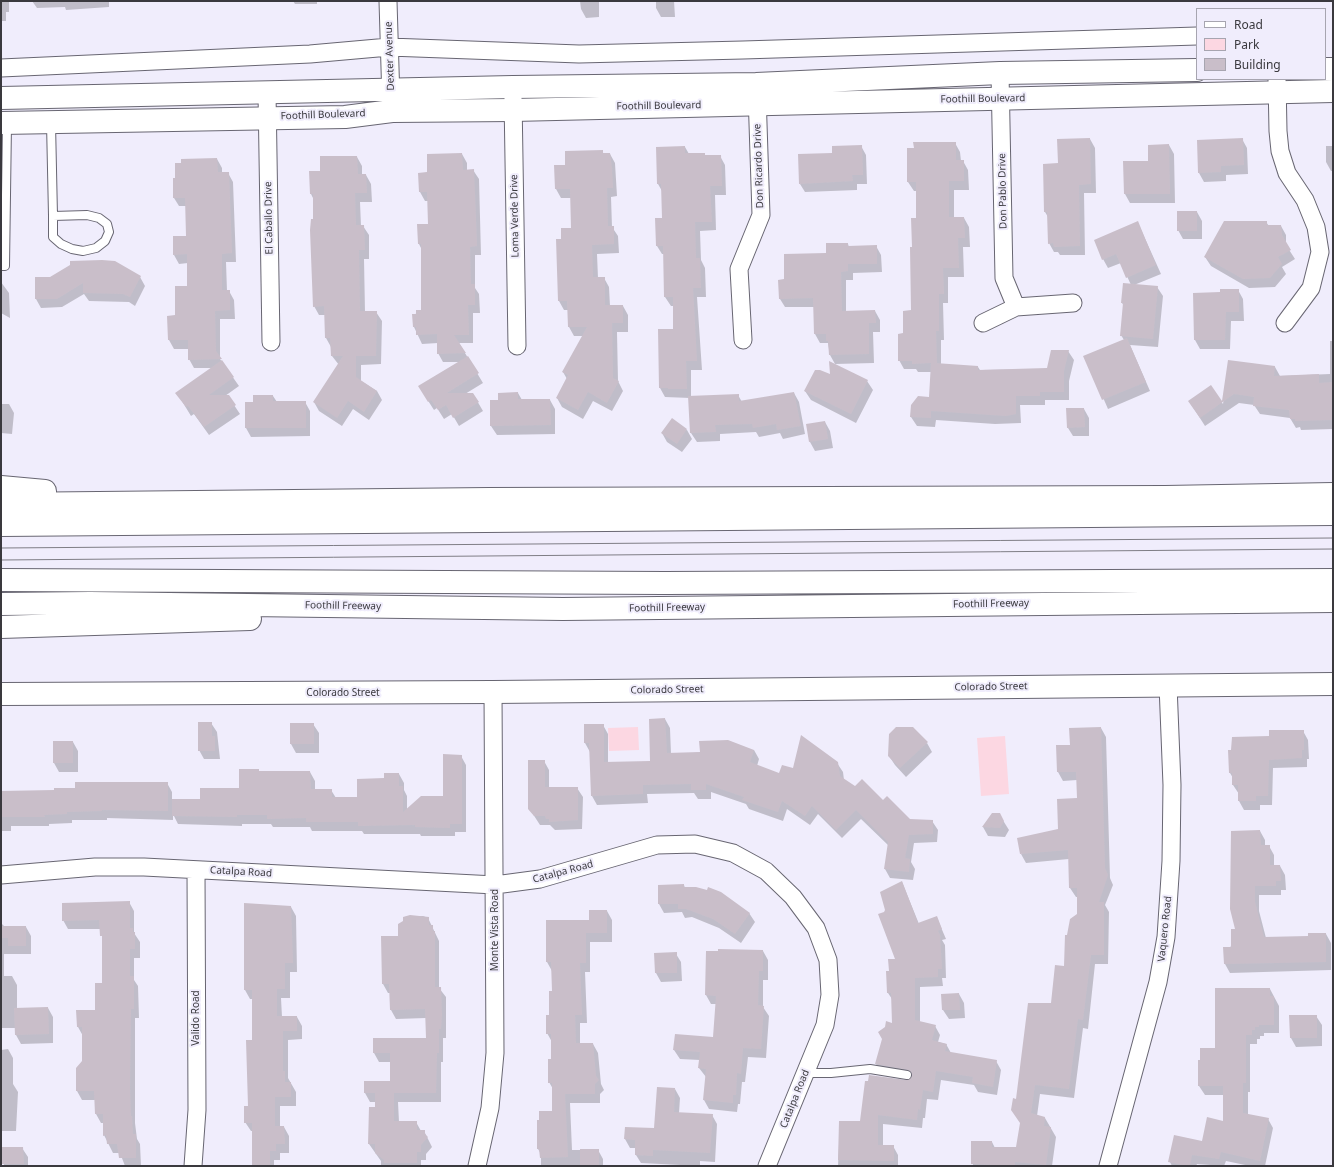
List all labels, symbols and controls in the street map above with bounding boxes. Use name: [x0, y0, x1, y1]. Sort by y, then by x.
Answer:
legend: [1196, 8, 1326, 80]
text: Road: [1234, 16, 1263, 33]
street label: Dexter Avenue: [383, 21, 397, 91]
text: Park: [1234, 36, 1259, 53]
text: Building: [1234, 56, 1281, 73]
street label: Foothill Boulevard: [940, 92, 1026, 106]
street label: Foothill Boulevard: [616, 99, 702, 113]
street label: Foothill Boulevard: [280, 108, 366, 122]
street label: Don Ricardo Drive: [752, 123, 766, 209]
street label: Don Pablo Drive: [996, 153, 1010, 229]
street label: Loma Verde Drive: [508, 174, 522, 258]
street label: El Caballo Drive: [262, 181, 276, 255]
street label: Foothill Freeway: [953, 597, 1029, 611]
street label: Foothill Freeway: [305, 599, 381, 613]
street label: Foothill Freeway: [629, 601, 705, 615]
street label: Colorado Street: [954, 680, 1028, 694]
street label: Colorado Street: [630, 683, 704, 697]
street label: Colorado Street: [306, 687, 380, 699]
street label: Catalpa Road: [531, 858, 595, 886]
street label: Catalpa Road: [210, 864, 272, 880]
street label: Monte Vista Road: [489, 889, 501, 971]
street label: Vaquero Road: [1156, 896, 1174, 962]
street label: Valido Road: [190, 990, 202, 1046]
street label: Catalpa Road: [778, 1068, 812, 1130]

